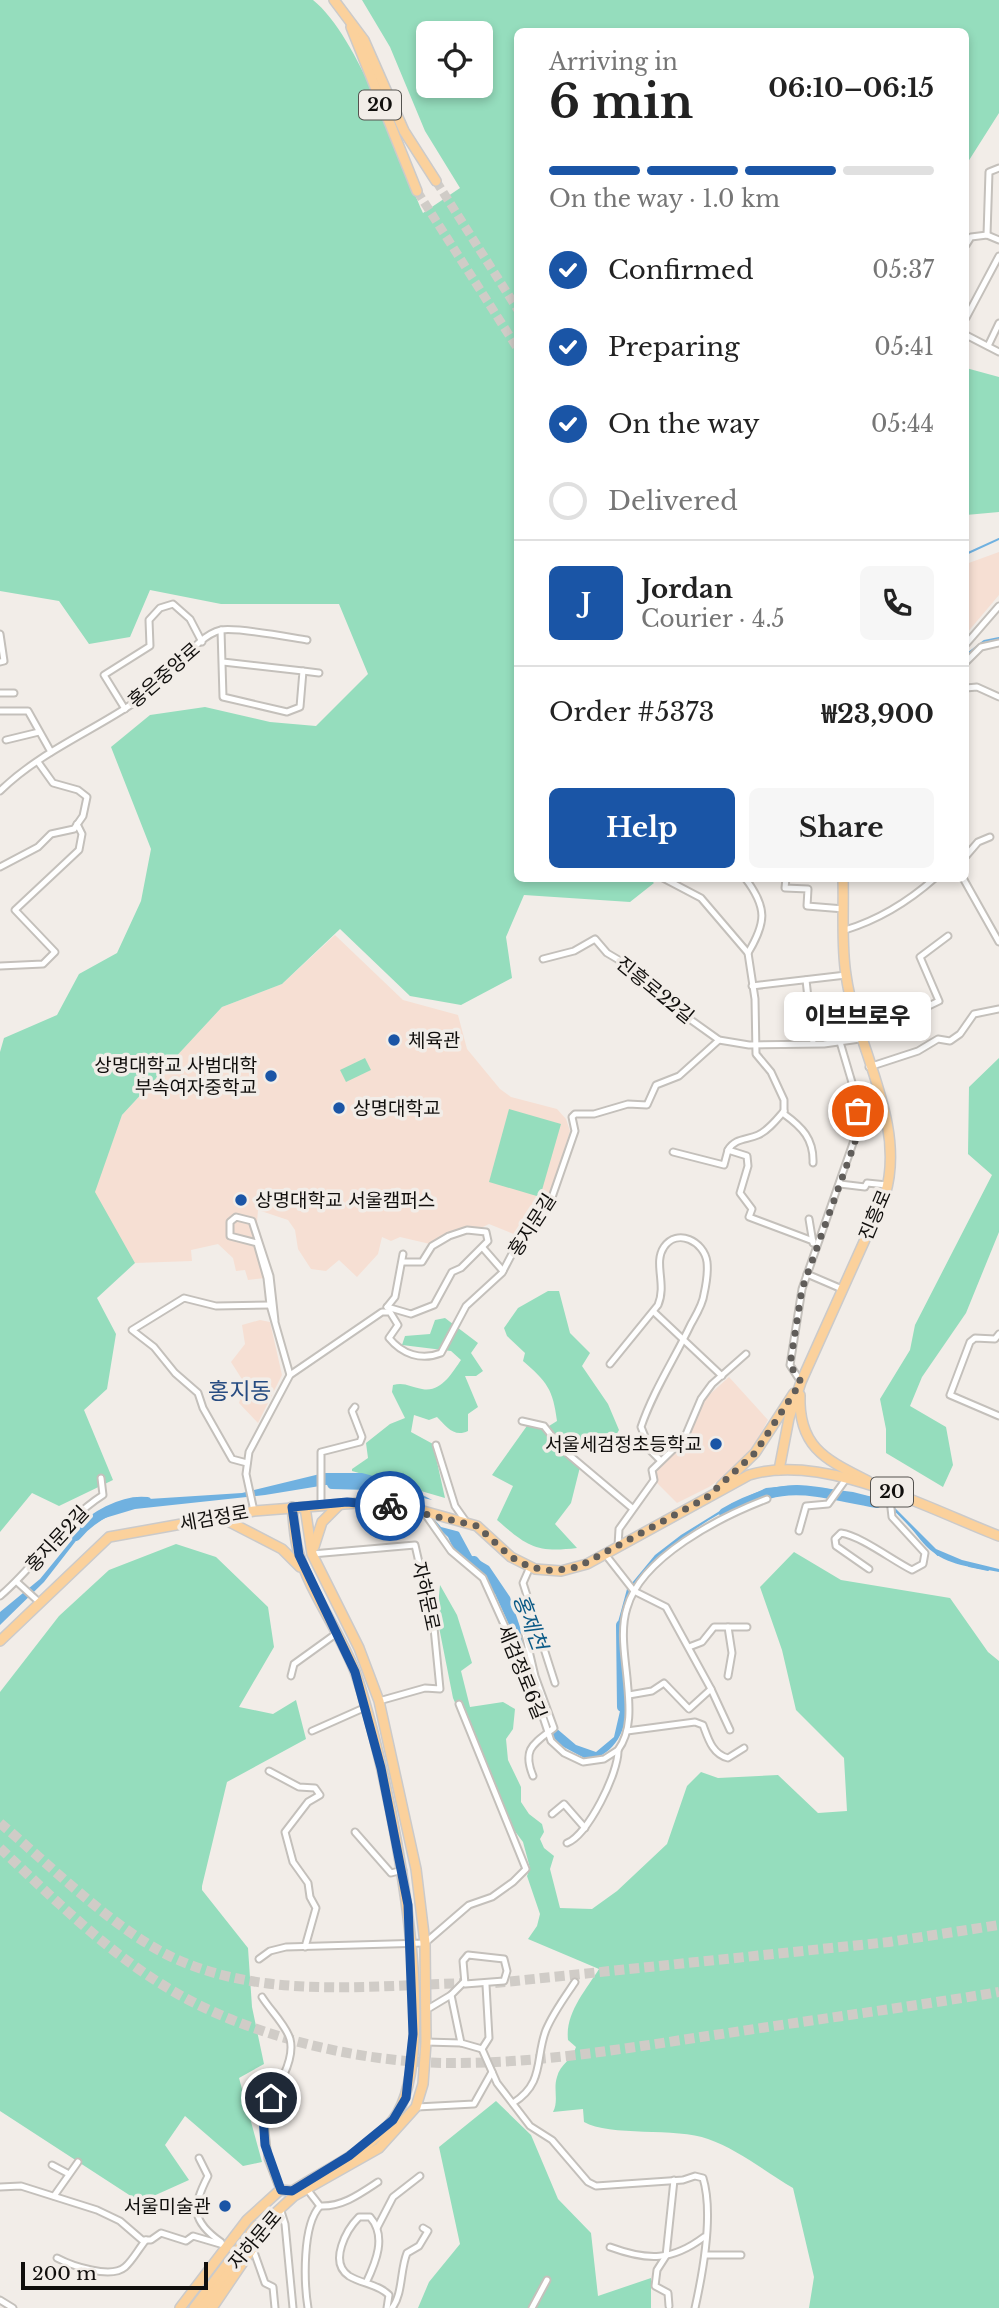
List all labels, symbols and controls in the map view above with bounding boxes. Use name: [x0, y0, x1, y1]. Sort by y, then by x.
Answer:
map controls: [416, 21, 493, 98]
button: locate: [416, 21, 493, 98]
text: Arriving in: [549, 48, 678, 76]
text: 06:10–06:15: [768, 72, 934, 104]
text: 6 min: [549, 73, 693, 130]
road number: 20: [359, 90, 401, 120]
text: On the way · 1.0 km: [549, 185, 780, 213]
icon: check: [549, 251, 587, 289]
text: Confirmed: [608, 254, 753, 286]
text: 05:37: [872, 256, 934, 284]
icon: check: [549, 328, 587, 366]
text: Preparing: [608, 331, 740, 363]
text: 05:41: [874, 333, 934, 361]
icon: check: [549, 405, 587, 443]
text: On the way: [608, 408, 760, 440]
text: 05:44: [871, 410, 934, 438]
text: Delivered: [608, 485, 738, 517]
button: phone: [860, 566, 934, 640]
text: Jordan: [641, 573, 733, 605]
text: J: [581, 587, 591, 619]
text: Courier · 4.5: [641, 605, 785, 633]
street label: 홍은중앙로: [123, 638, 205, 712]
text: Order #5373: [549, 696, 715, 728]
text: ₩23,900: [822, 698, 934, 730]
button: Help: [549, 788, 735, 868]
button: Share: [749, 788, 934, 868]
street label: 진흥로22길: [611, 952, 699, 1028]
callout: 이브브로우: [784, 992, 931, 1041]
text: 이브브로우: [805, 1002, 910, 1030]
place label: 체육관: [408, 1029, 460, 1052]
marker: 체육관: [386, 1032, 402, 1048]
place label: 상명대학교 사범대학 부속여자중학교: [94, 1054, 258, 1099]
marker: 상명대학교 사범대학 부속여자중학교: [263, 1068, 279, 1084]
pin: [828, 1081, 888, 1141]
icon: bag: [839, 1092, 877, 1130]
place label: 상명대학교: [353, 1097, 440, 1120]
marker: 상명대학교: [331, 1100, 347, 1116]
street label: 진흥로: [854, 1186, 896, 1244]
place label: 상명대학교 서울캠퍼스: [255, 1189, 435, 1212]
street label: 홍지문길: [503, 1189, 561, 1261]
marker: 상명대학교 서울캠퍼스: [233, 1192, 249, 1208]
district label: 홍지동: [208, 1377, 272, 1405]
place label: 서울세검정초등학교: [545, 1433, 702, 1456]
marker: 서울세검정초등학교: [708, 1436, 724, 1452]
courier: [355, 1471, 425, 1541]
road number: 20: [871, 1478, 913, 1506]
icon: bike: [371, 1487, 409, 1525]
street label: 홍지문2길: [21, 1501, 93, 1577]
street label: 세검정로: [178, 1501, 250, 1535]
street label: 자하문로: [407, 1559, 445, 1633]
water label: 홍제천: [507, 1590, 553, 1656]
street label: 세검정로6길: [493, 1622, 551, 1722]
pin: [241, 2068, 301, 2128]
icon: home: [252, 2079, 290, 2117]
place label: 서울미술관: [124, 2195, 211, 2218]
marker: 서울미술관: [217, 2198, 233, 2214]
street label: 자하문로: [224, 2206, 286, 2274]
scale bar: [21, 2259, 208, 2291]
text: 200 m: [32, 2262, 97, 2285]

